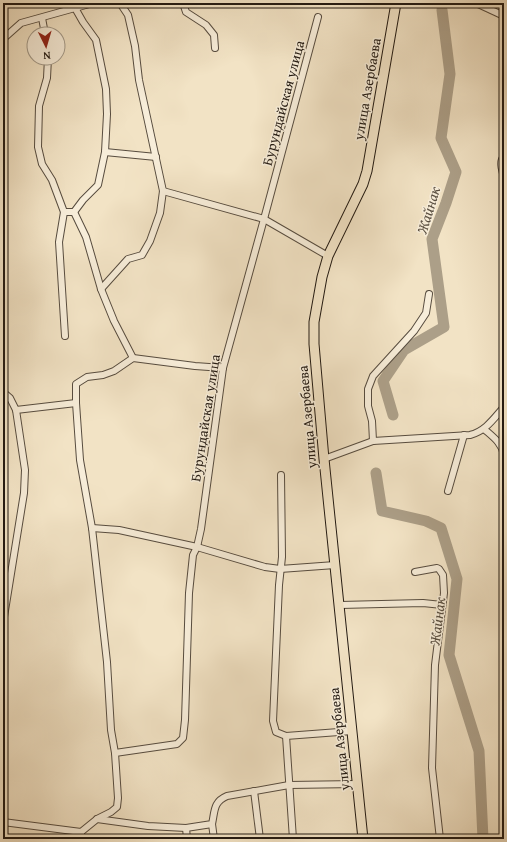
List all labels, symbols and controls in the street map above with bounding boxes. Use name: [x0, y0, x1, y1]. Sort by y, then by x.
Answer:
north arrow: [26, 26, 66, 66]
street label: улица Азербаева: [348, 36, 386, 143]
street label: Бурундайская улица: [257, 38, 309, 168]
text: N: [42, 48, 51, 64]
water label: Жайнак: [411, 183, 445, 237]
street label: Бурундайская улица: [185, 353, 225, 483]
street label: улица Азербаева: [293, 364, 322, 470]
water label: Жайнак: [423, 595, 450, 647]
street label: улица Азербаева: [324, 686, 354, 792]

